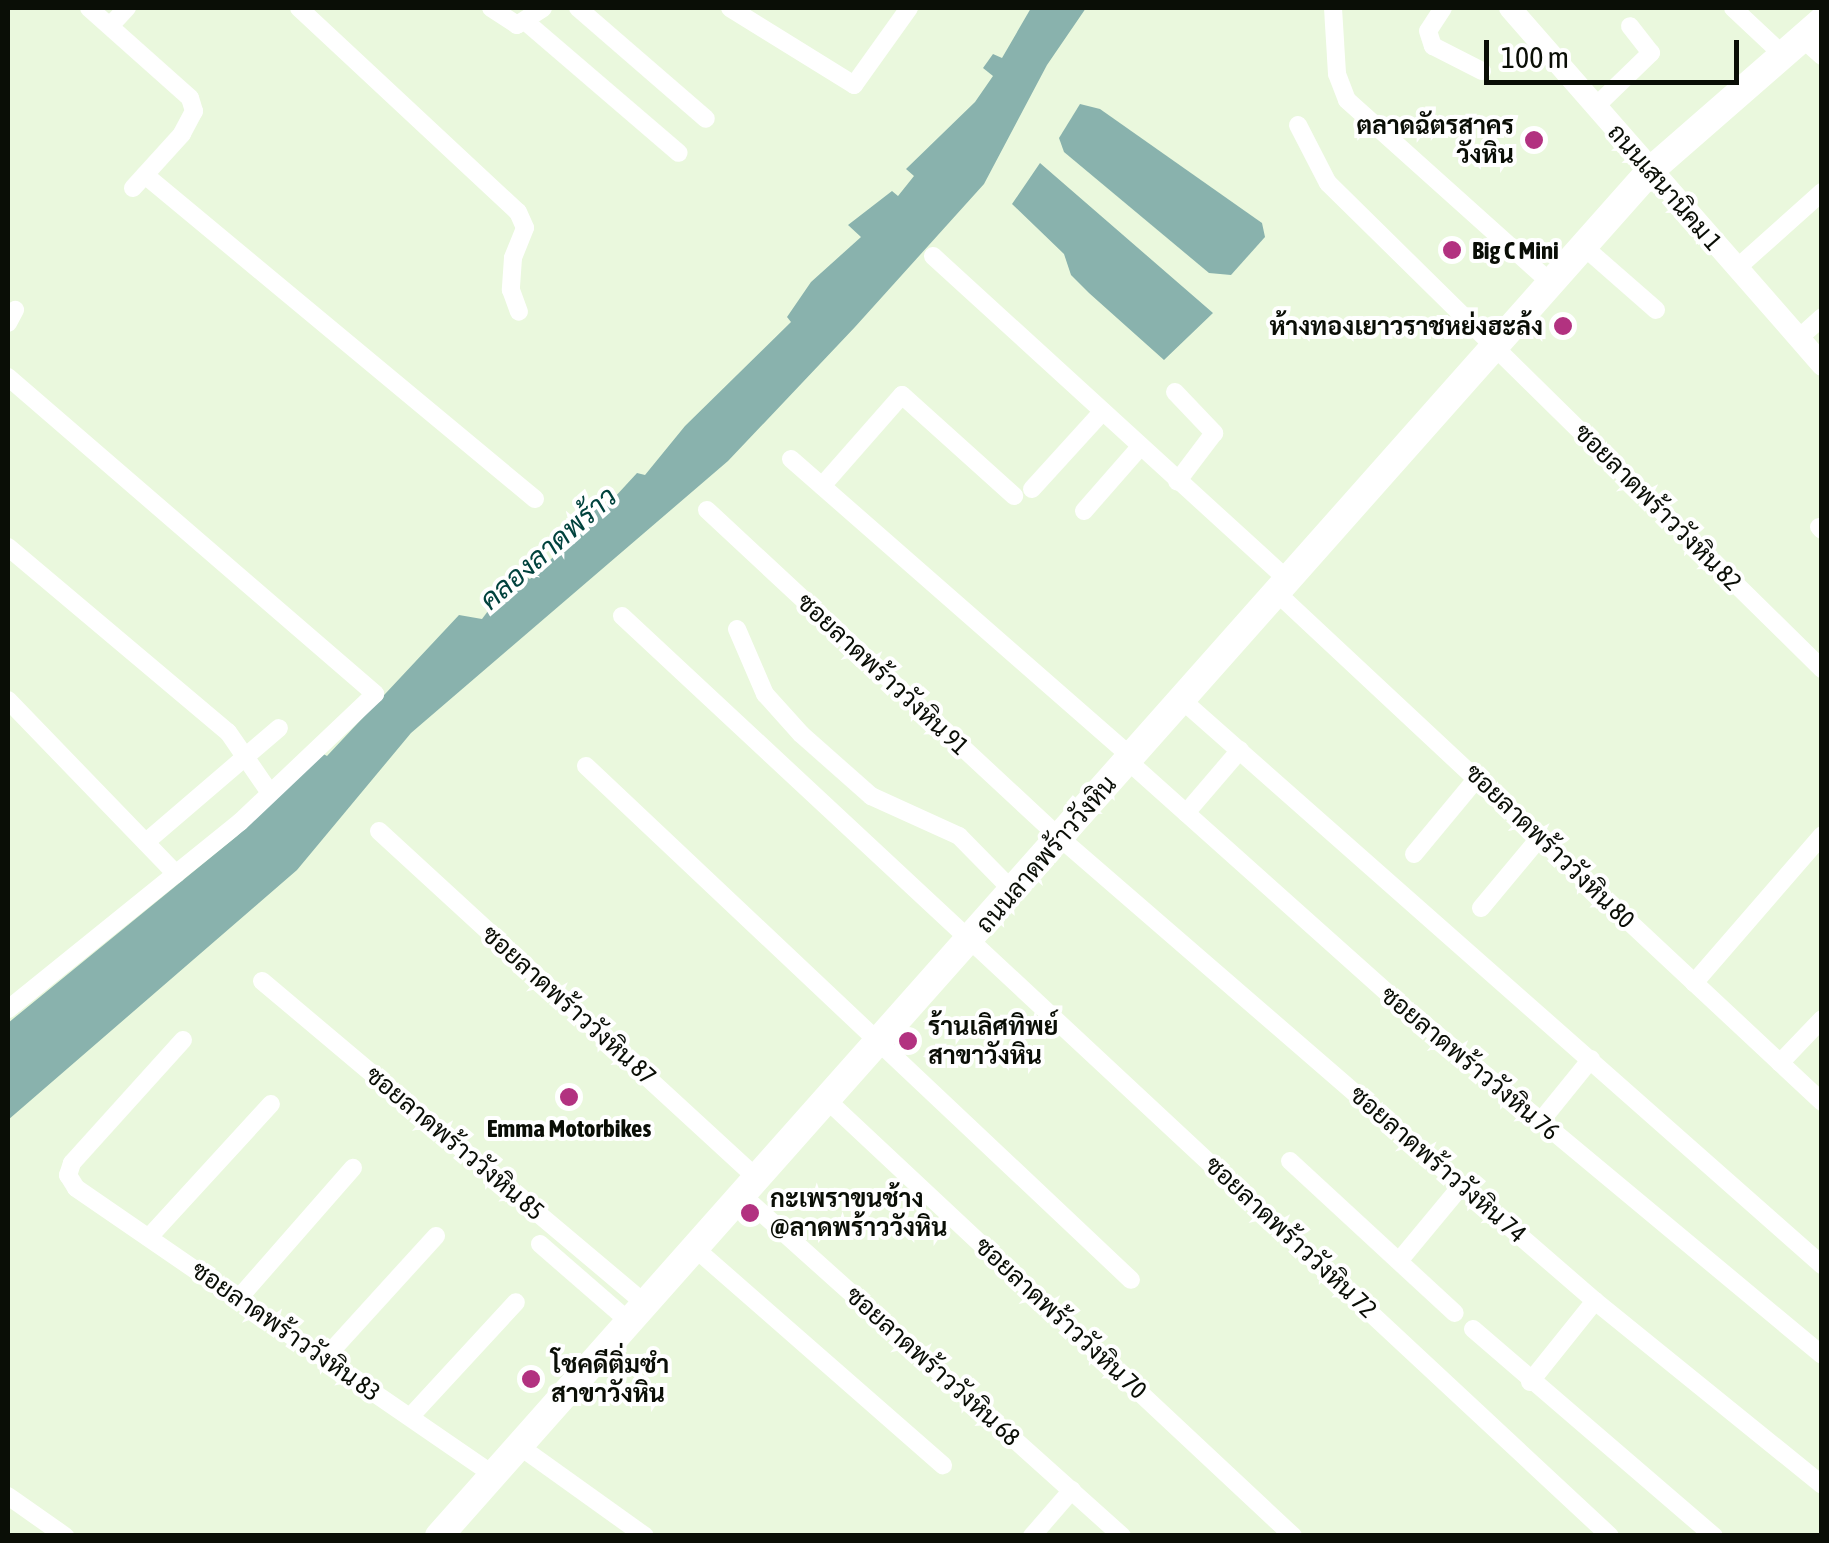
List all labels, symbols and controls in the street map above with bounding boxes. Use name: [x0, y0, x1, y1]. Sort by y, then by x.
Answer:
scale bar: [1489, 20, 1744, 82]
text: 100 m: [1501, 40, 1569, 74]
place label: ตลาดฉัตรสาคร วังหิน: [1356, 111, 1514, 170]
street label: ถนนเสนานิคม 1: [1602, 117, 1728, 257]
marker: ตลาดฉัตรสาคร วังหิน: [1523, 129, 1545, 151]
place label: Big C Mini: [1472, 235, 1559, 265]
marker: Big C Mini: [1441, 239, 1463, 261]
place label: ห้างทองเยาวราชหย่งฮะล้ง: [1269, 311, 1543, 341]
marker: ห้างทองเยาวราชหย่งฮะล้ง: [1552, 315, 1574, 337]
street label: ซอยลาดพร้าววังหิน 82: [1568, 417, 1748, 597]
water label: คลองลาดพร้าว: [473, 479, 623, 617]
street label: ซอยลาดพร้าววังหิน 91: [791, 587, 975, 761]
street label: ซอยลาดพร้าววังหิน 80: [1459, 758, 1641, 934]
street label: ถนนลาดพร้าววังหิน: [969, 769, 1123, 939]
street label: ซอยลาดพร้าววังหิน 87: [476, 919, 662, 1091]
street label: ซอยลาดพร้าววังหิน 76: [1375, 980, 1565, 1146]
place label: ร้านเลิศทิพย์ สาขาวังหิน: [928, 1012, 1058, 1071]
marker: ร้านเลิศทิพย์ สาขาวังหิน: [897, 1030, 919, 1052]
street label: ซอยลาดพร้าววังหิน 85: [360, 1060, 550, 1226]
street label: ซอยลาดพร้าววังหิน 74: [1344, 1079, 1532, 1249]
marker: Emma Motorbikes: [558, 1086, 580, 1108]
place label: Emma Motorbikes: [487, 1113, 651, 1143]
street label: ซอยลาดพร้าววังหิน 72: [1199, 1150, 1383, 1324]
place label: กะเพราขุนช้าง @ลาดพร้าววังหิน: [770, 1184, 947, 1243]
marker: กะเพราขุนช้าง @ลาดพร้าววังหิน: [739, 1202, 761, 1224]
street label: ซอยลาดพร้าววังหิน 70: [969, 1231, 1153, 1405]
street label: ซอยลาดพร้าววังหิน 83: [186, 1255, 386, 1407]
street label: ซอยลาดพร้าววังหิน 68: [840, 1280, 1026, 1452]
place label: โชคดีติ่มซำ สาขาวังหิน: [551, 1350, 669, 1409]
marker: โชคดีติ่มซำ สาขาวังหิน: [520, 1368, 542, 1390]

